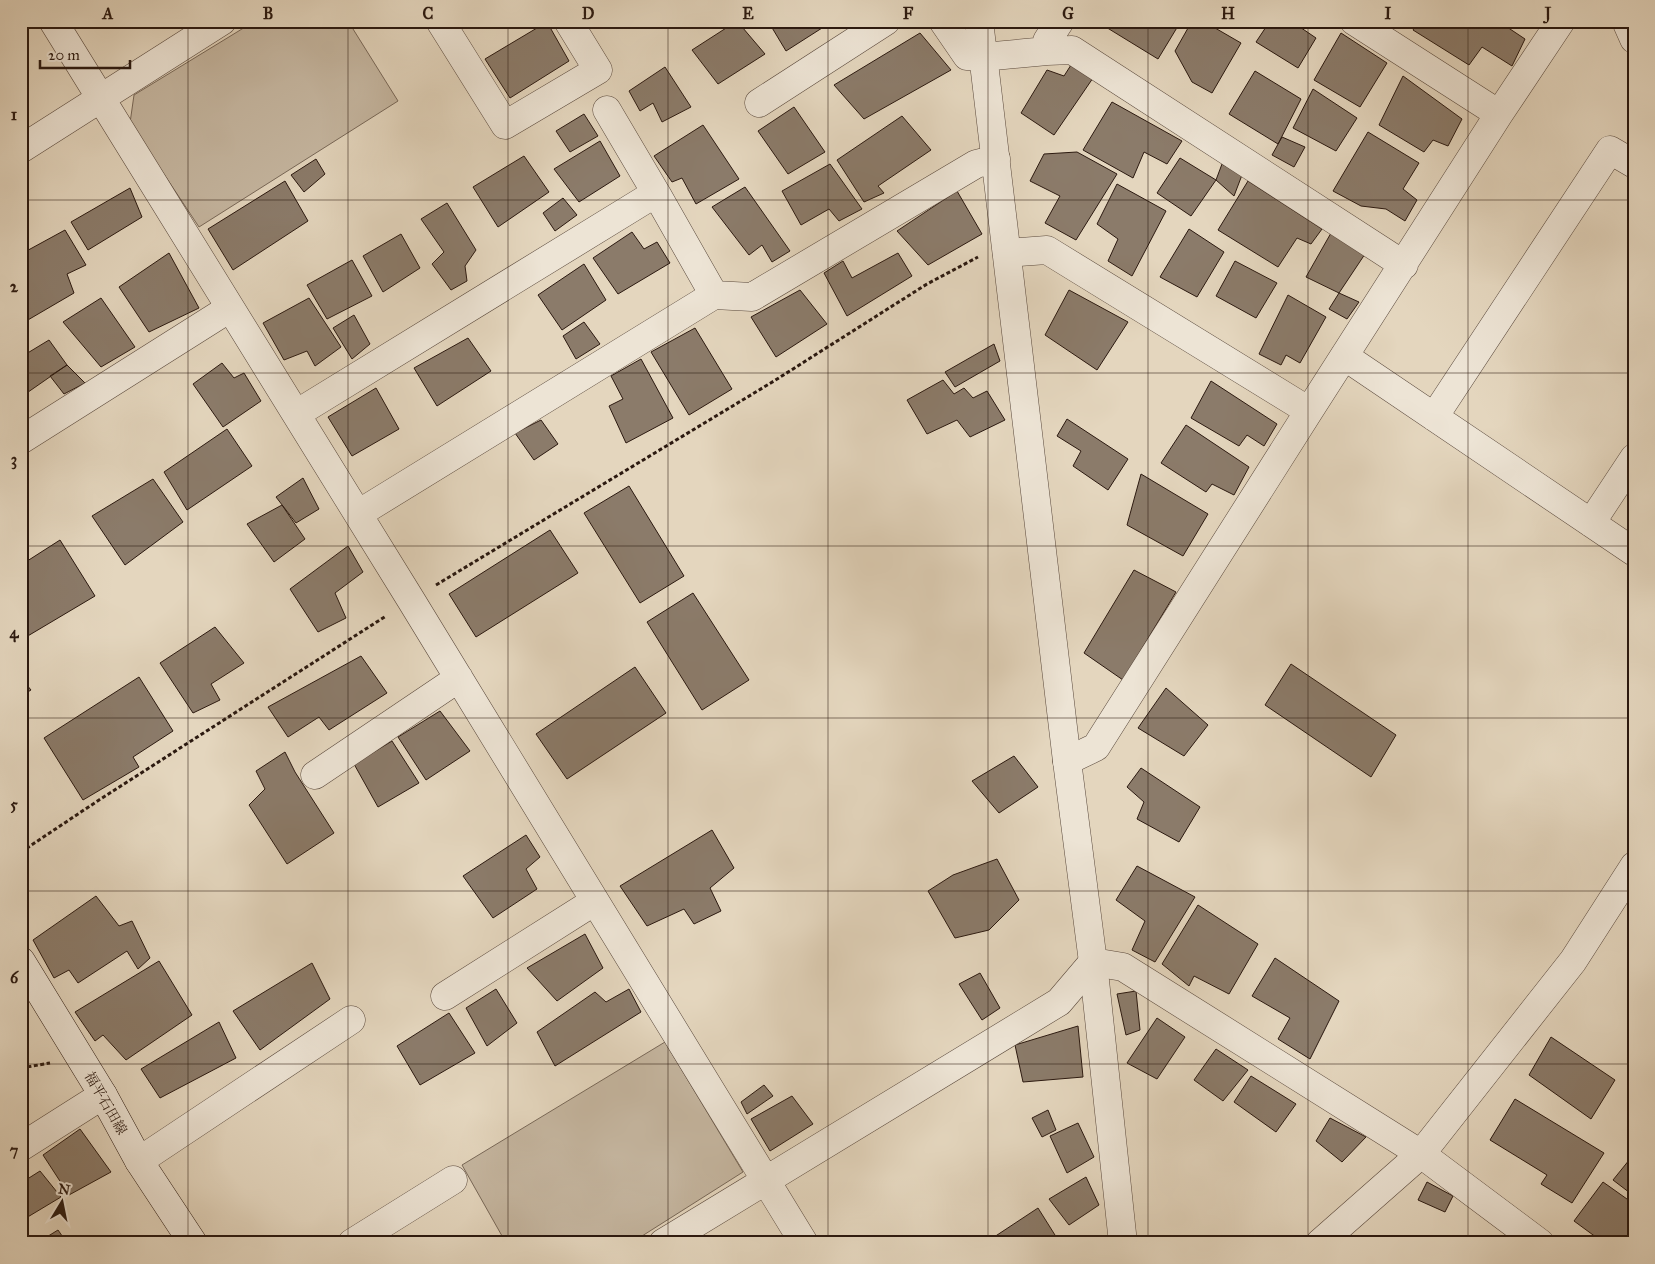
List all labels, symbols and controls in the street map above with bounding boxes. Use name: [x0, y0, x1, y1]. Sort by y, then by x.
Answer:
text: A: [102, 4, 114, 23]
text: B: [263, 4, 273, 23]
text: C: [423, 4, 434, 23]
text: D: [582, 4, 595, 23]
text: E: [742, 4, 754, 23]
text: F: [903, 4, 914, 23]
text: G: [1062, 4, 1074, 23]
text: H: [1221, 4, 1235, 23]
text: I: [1385, 4, 1392, 23]
text: J: [1543, 4, 1552, 24]
scale bar: [40, 38, 130, 70]
text: 20 m: [48, 46, 80, 64]
text: 1: [11, 105, 18, 124]
text: 2: [10, 277, 19, 296]
text: 3: [11, 450, 17, 470]
text: 4: [10, 623, 20, 643]
text: 5: [10, 795, 18, 814]
text: 6: [10, 968, 19, 987]
street label: 福平石田線: [81, 1069, 130, 1138]
text: 7: [10, 1141, 19, 1160]
north arrow: [38, 1176, 88, 1226]
text: N: [57, 1180, 72, 1199]

